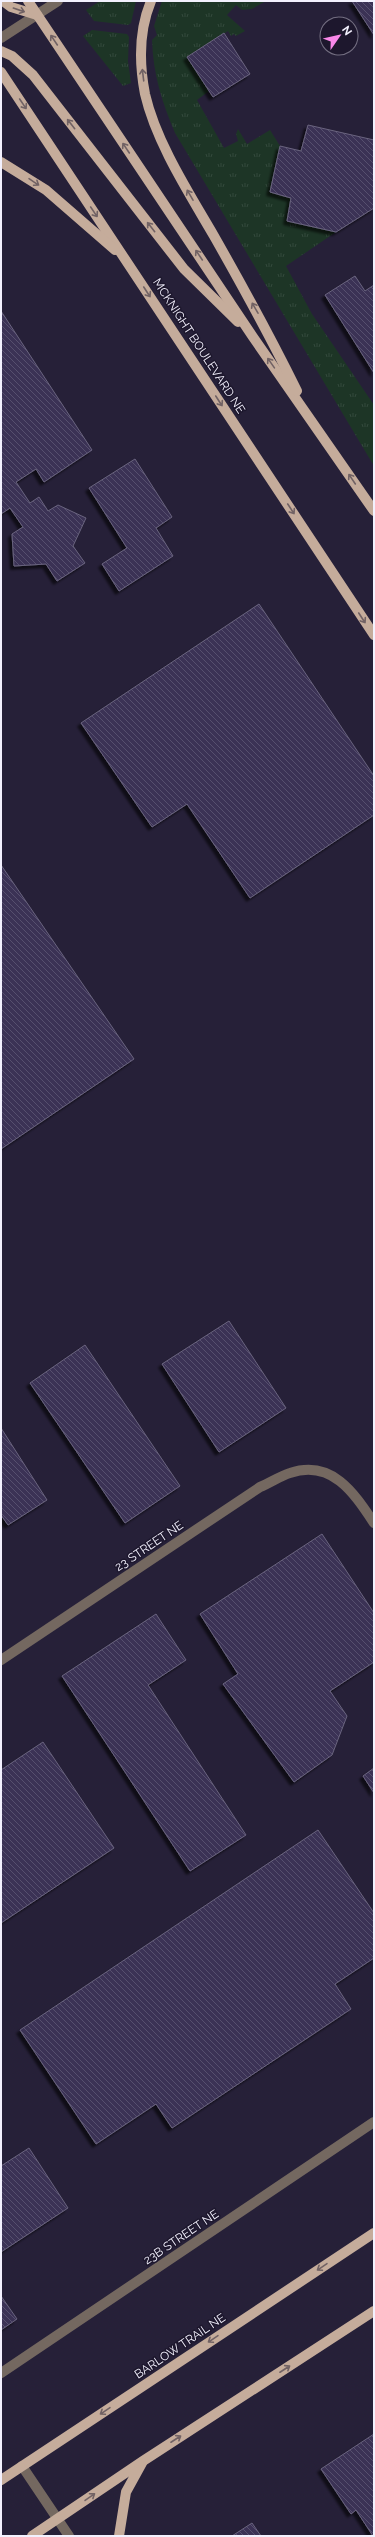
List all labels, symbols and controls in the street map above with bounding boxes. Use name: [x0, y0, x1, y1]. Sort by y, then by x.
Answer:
one-way arrow: [12, 7, 25, 14]
north arrow: [319, 16, 359, 56]
text: N: [339, 24, 355, 38]
one-way arrow: [50, 34, 58, 45]
one-way arrow: [139, 69, 147, 82]
one-way arrow: [19, 98, 27, 110]
one-way arrow: [67, 118, 76, 129]
one-way arrow: [122, 142, 130, 153]
one-way arrow: [28, 178, 39, 186]
one-way arrow: [186, 189, 194, 201]
one-way arrow: [90, 207, 99, 218]
one-way arrow: [147, 221, 155, 232]
one-way arrow: [194, 250, 203, 261]
street label: MCKNIGHT BOULEVARD NE: [150, 276, 248, 416]
one-way arrow: [144, 286, 152, 298]
one-way arrow: [251, 302, 259, 314]
one-way arrow: [267, 358, 275, 369]
one-way arrow: [215, 395, 223, 406]
one-way arrow: [348, 473, 356, 484]
one-way arrow: [287, 503, 295, 514]
one-way arrow: [358, 612, 367, 623]
street label: 23 STREET NE: [112, 1518, 186, 1574]
street label: 23B STREET NE: [141, 2207, 221, 2267]
one-way arrow: [316, 2263, 327, 2271]
street label: BARLOW TRAIL NE: [132, 2310, 228, 2382]
one-way arrow: [208, 2335, 219, 2343]
one-way arrow: [279, 2364, 291, 2372]
one-way arrow: [100, 2407, 111, 2415]
one-way arrow: [170, 2435, 182, 2443]
one-way arrow: [84, 2493, 95, 2501]

